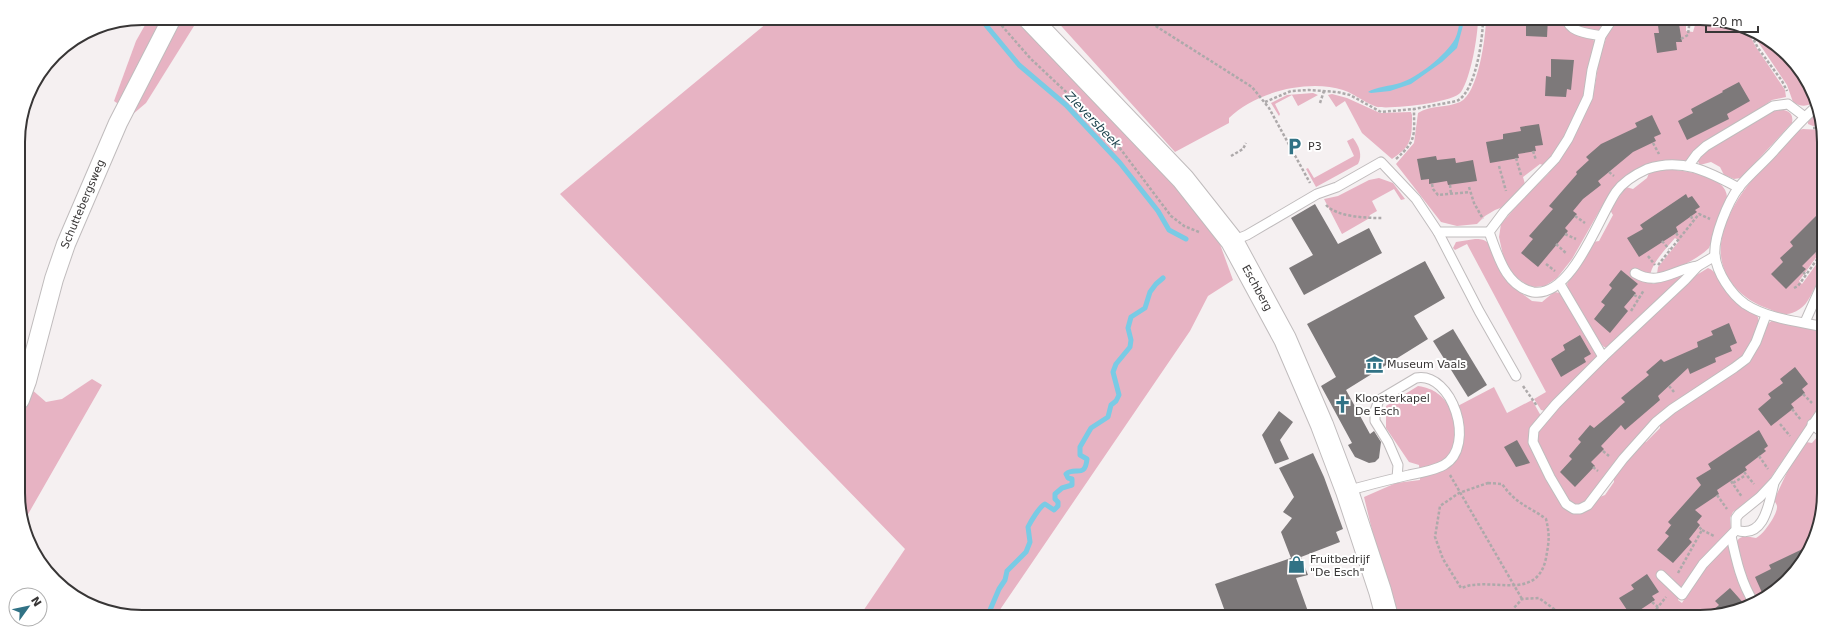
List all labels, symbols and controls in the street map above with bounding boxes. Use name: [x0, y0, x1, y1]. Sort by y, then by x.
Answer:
scale bar: [1706, 8, 1758, 34]
text: 20 m: [1712, 15, 1743, 29]
water label: Zieversbeek: [1062, 88, 1124, 152]
parking icon: P3: [1285, 136, 1305, 156]
place label: P3: [1308, 140, 1322, 153]
street label: Schuttebergsweg: [58, 157, 108, 251]
street label: Eschberg: [1239, 263, 1275, 313]
museum icon: Museum Vaals: [1364, 354, 1384, 374]
place label: Museum Vaals: [1387, 358, 1466, 371]
place label: Kloosterkapel De Esch: [1355, 392, 1430, 418]
church icon: Kloosterkapel De Esch: [1332, 394, 1352, 414]
place label: Fruitbedrijf "De Esch": [1310, 553, 1371, 579]
shop icon: Fruitbedrijf "De Esch": [1287, 555, 1307, 575]
north arrow: [8, 587, 48, 627]
text: N: [28, 594, 44, 609]

